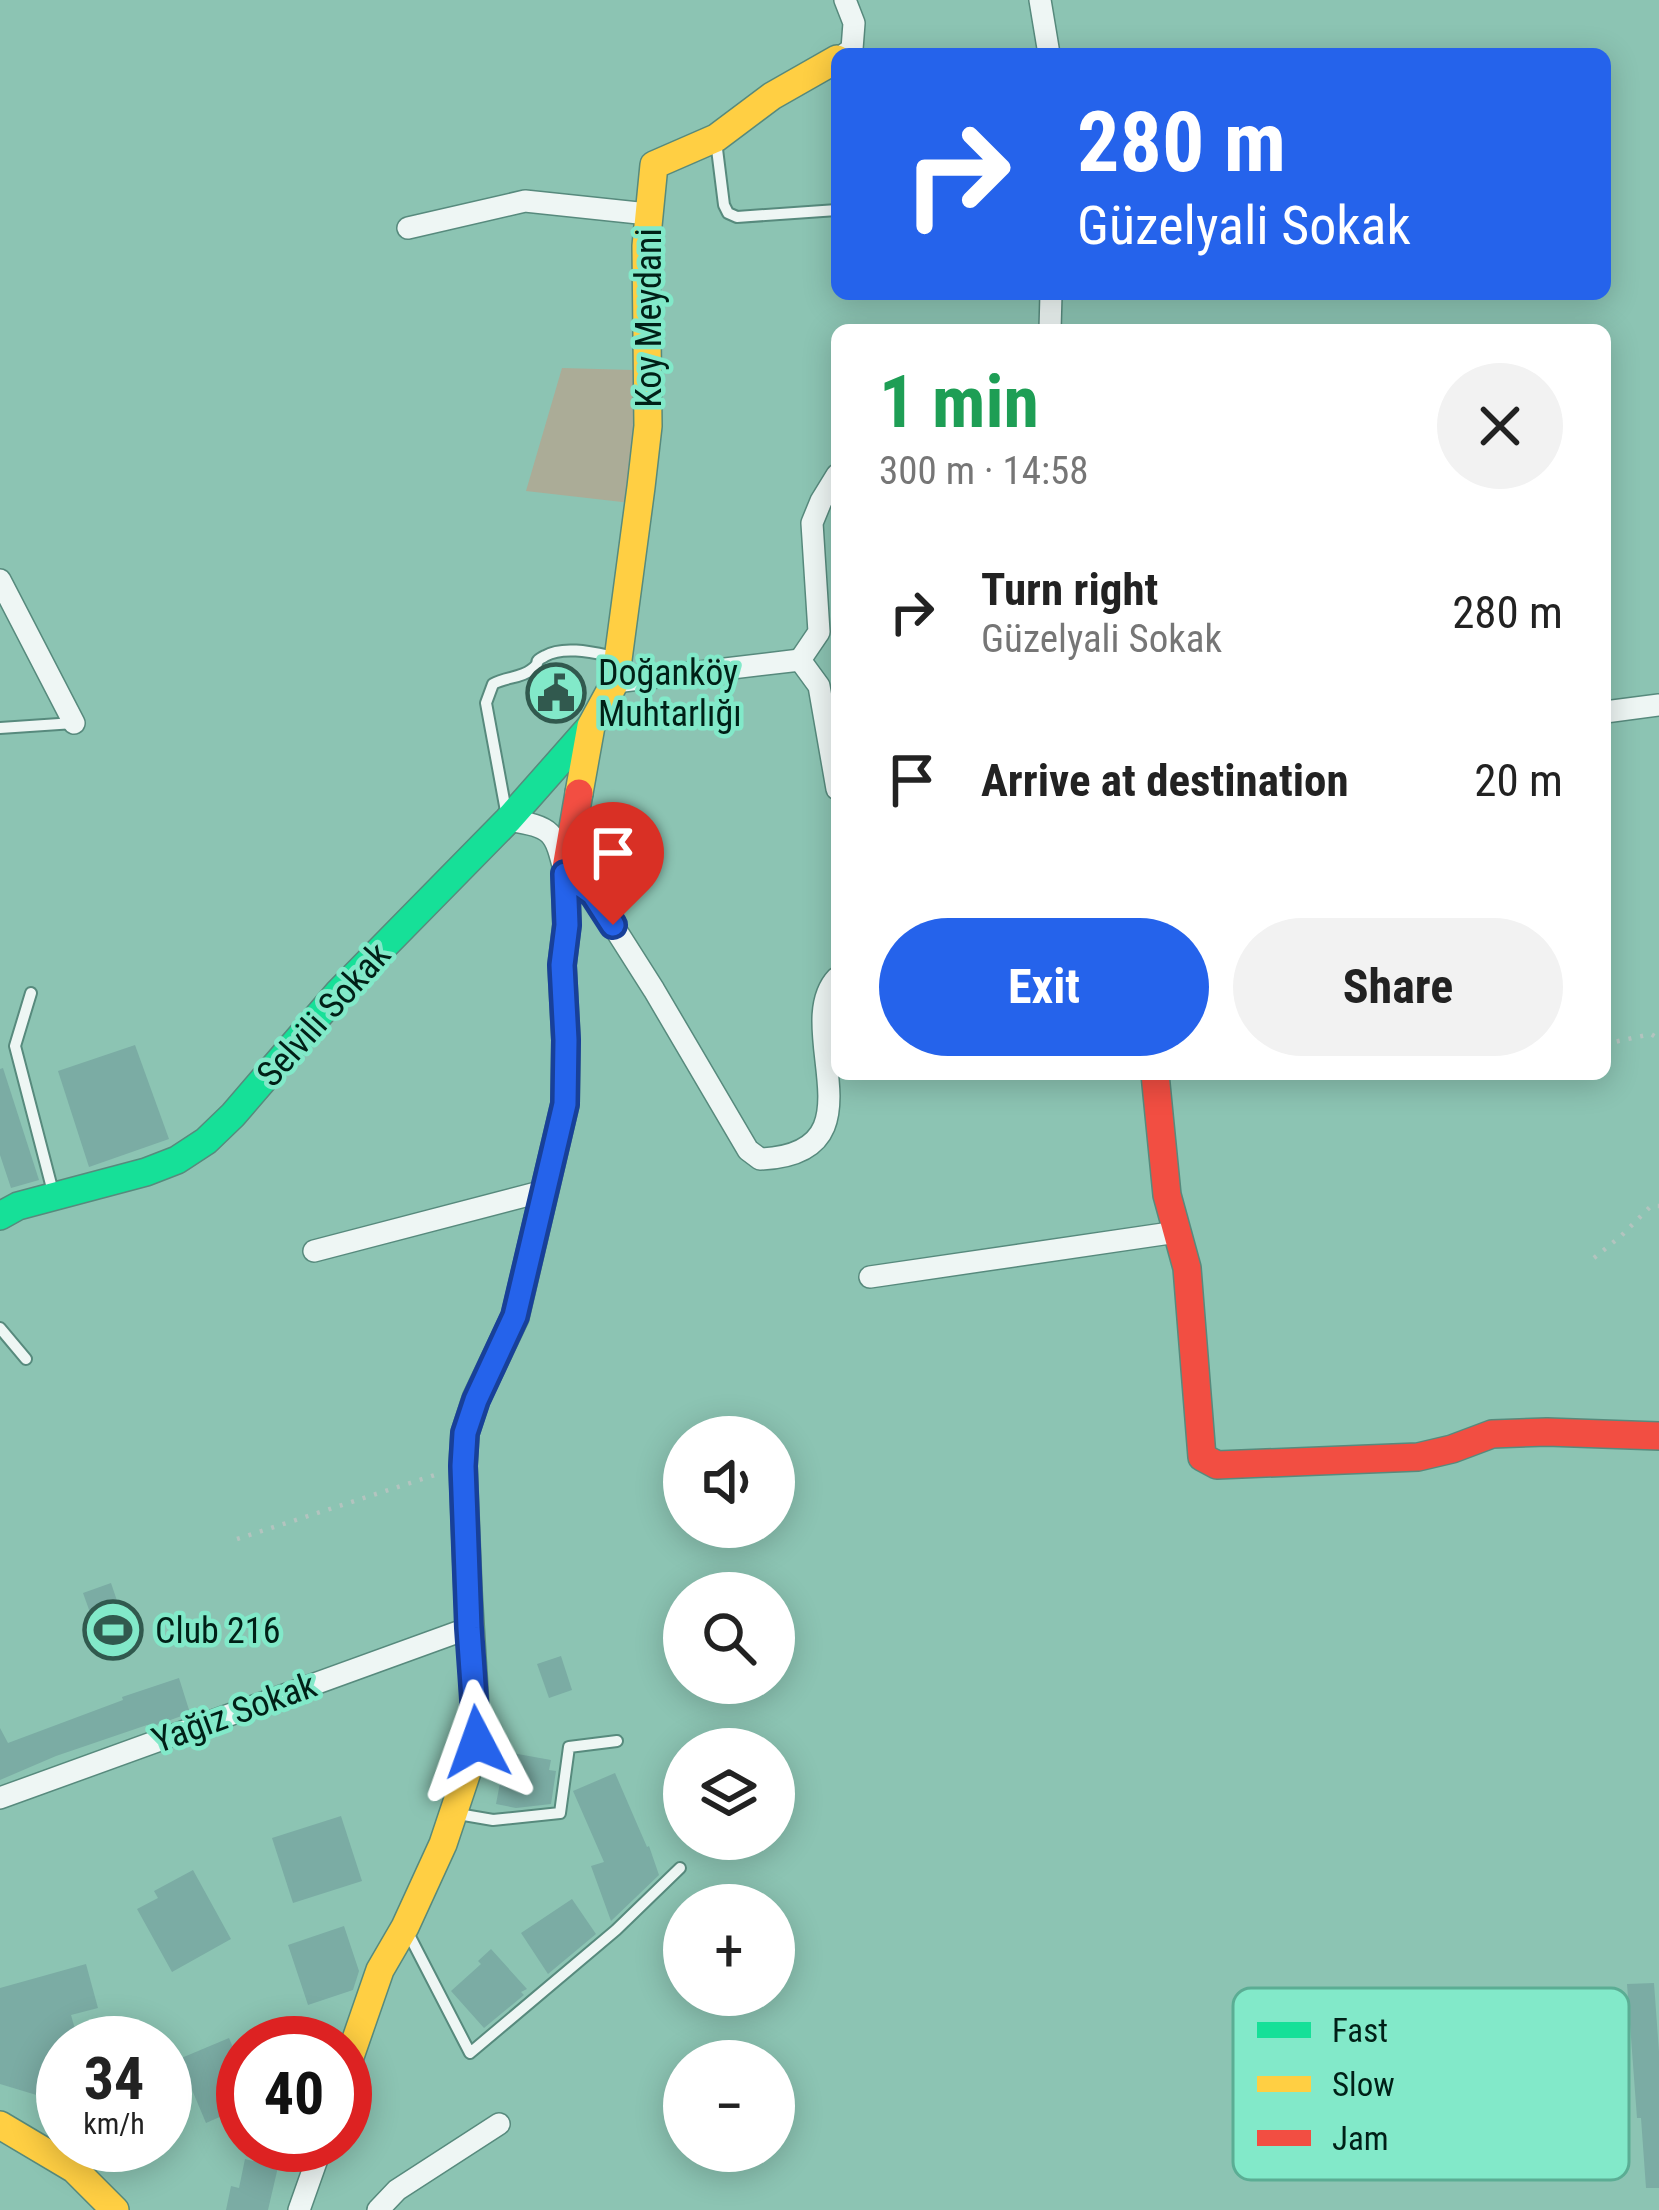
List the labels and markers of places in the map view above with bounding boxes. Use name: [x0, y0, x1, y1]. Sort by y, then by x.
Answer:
place label: Doğanköy Muhtarlığı: [598, 652, 742, 735]
public building icon: Doğanköy Muhtarlığı: [525, 662, 587, 724]
pin: [562, 802, 664, 925]
sports icon: Club 216: [82, 1599, 144, 1661]
place label: Club 216: [155, 1610, 280, 1652]

